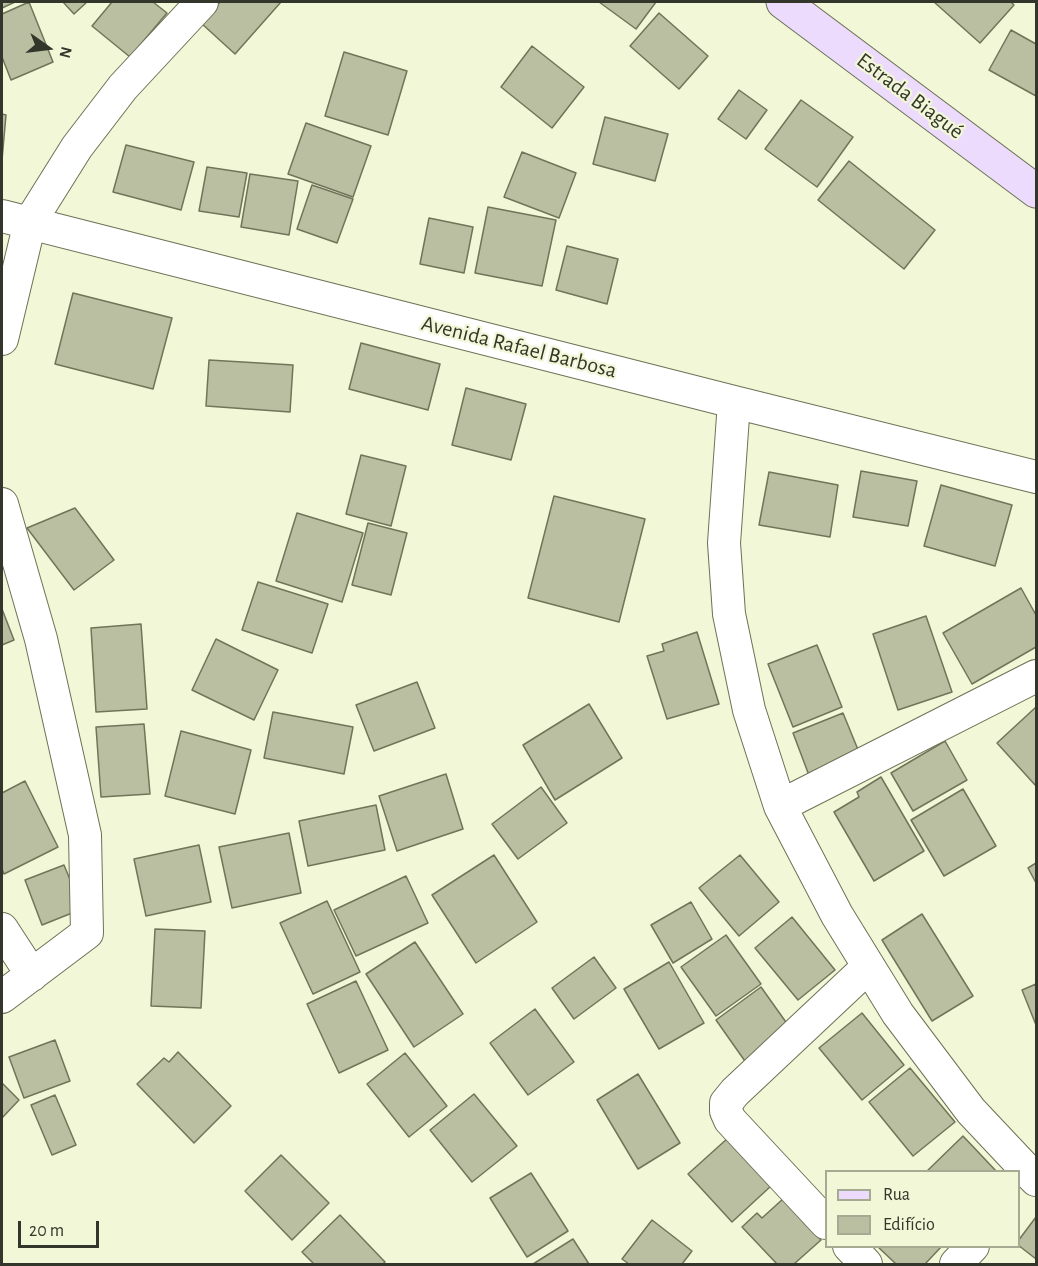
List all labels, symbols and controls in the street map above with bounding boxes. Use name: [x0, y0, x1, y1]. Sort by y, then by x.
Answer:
north arrow: [18, 18, 78, 78]
text: N: [56, 45, 75, 60]
street label: Estrada Biagué: [851, 47, 969, 145]
street label: Avenida Rafael Barbosa: [419, 310, 619, 384]
legend: [825, 1170, 1020, 1248]
text: Rua: [883, 1186, 910, 1204]
scale bar: [21, 1209, 102, 1247]
text: Edifício: [883, 1216, 935, 1234]
text: 20 m: [29, 1222, 64, 1240]

